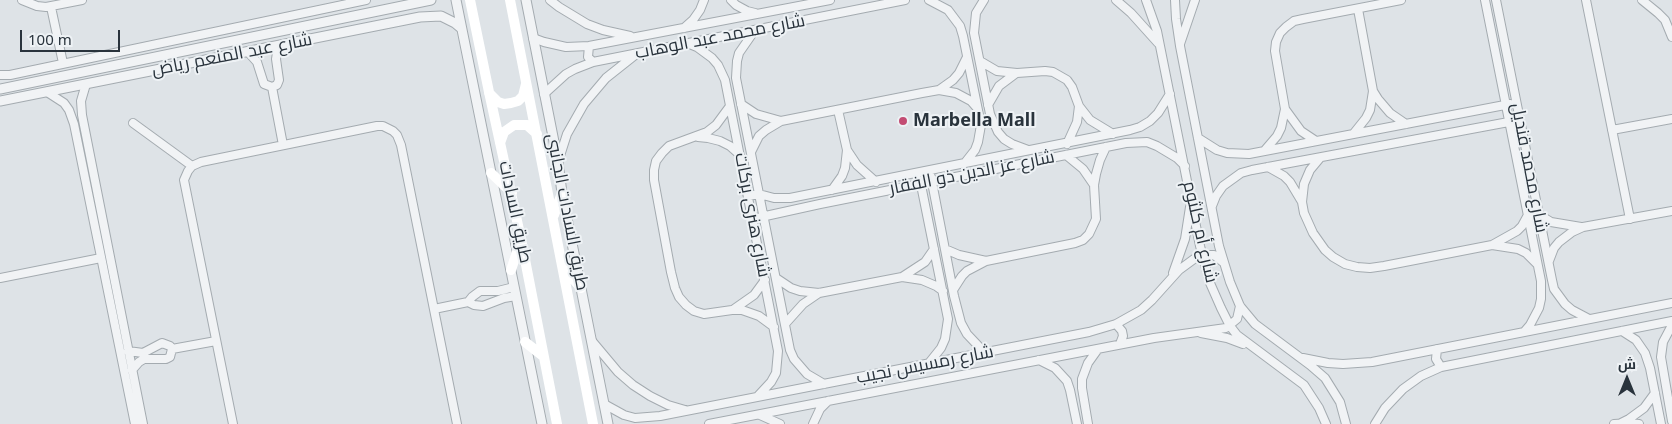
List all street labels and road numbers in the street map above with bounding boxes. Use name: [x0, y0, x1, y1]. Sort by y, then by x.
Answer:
street label: شارع محمد عبد الوهاب: [633, 10, 807, 64]
street label: شارع عبد المنعم رياض: [150, 29, 314, 81]
street label: شارع محمد قنديل: [1506, 101, 1552, 235]
street label: طريق السادات الجانبى: [541, 132, 593, 292]
street label: شارع عز الدين ذو الفقار: [888, 146, 1056, 200]
street label: شارع هنرى بركات: [729, 151, 775, 279]
street label: طريق السادات: [494, 159, 536, 265]
street label: شارع أم كلثوم: [1178, 179, 1222, 285]
street label: شارع رمسيس نجيب: [855, 341, 995, 389]

